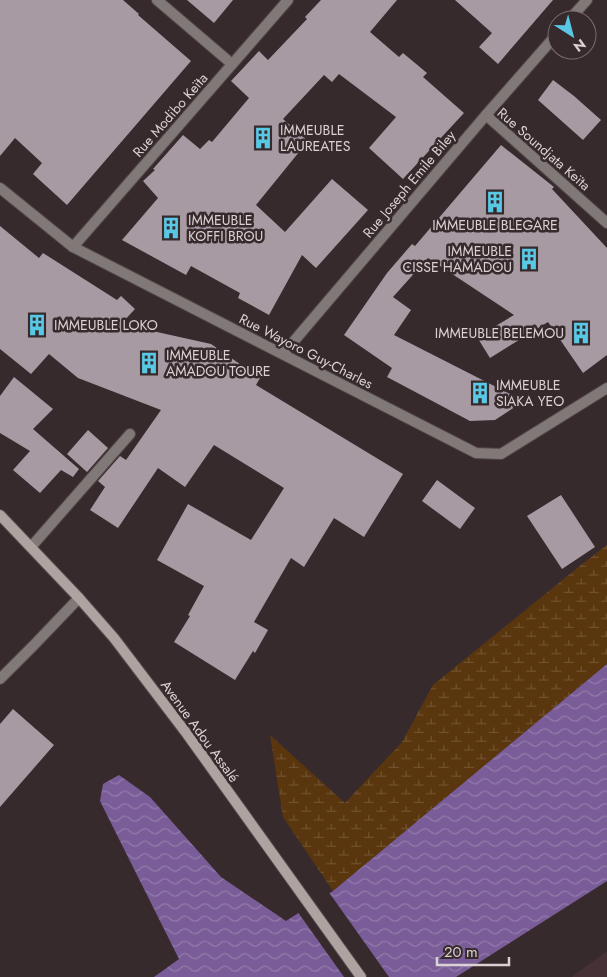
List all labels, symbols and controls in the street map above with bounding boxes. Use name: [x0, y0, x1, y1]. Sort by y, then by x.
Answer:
north arrow: [547, 10, 597, 60]
text: N: [569, 34, 590, 57]
street label: Rue Modibo Keïta: [128, 69, 212, 161]
street label: Rue Soundjata Keïta: [493, 103, 595, 195]
place label: IMMEUBLE LAUREATES: [280, 120, 351, 156]
building icon: IMMEUBLE LAUREATES: [250, 125, 276, 151]
street label: Rue Joseph Emile Biley: [358, 125, 460, 242]
building icon: IMMEUBLE BLEGARE: [482, 189, 508, 215]
place label: IMMEUBLE KOFFI BROU: [188, 210, 263, 246]
building icon: IMMEUBLE KOFFI BROU: [158, 215, 184, 241]
place label: IMMEUBLE BLEGARE: [432, 215, 558, 235]
place label: IMMEUBLE CISSE HAMADOU: [403, 241, 512, 277]
building icon: IMMEUBLE CISSE HAMADOU: [516, 246, 542, 272]
street label: Rue Wayoro Guy-Charles: [236, 309, 377, 394]
building icon: IMMEUBLE LOKO: [24, 312, 50, 338]
place label: IMMEUBLE LOKO: [54, 315, 158, 335]
building icon: IMMEUBLE BELEMOU: [568, 320, 594, 346]
place label: IMMEUBLE BELEMOU: [435, 323, 564, 343]
place label: IMMEUBLE AMADOU TOURE: [166, 345, 271, 381]
building icon: IMMEUBLE AMADOU TOURE: [136, 350, 162, 376]
place label: IMMEUBLE SIAKA YEO: [496, 375, 564, 411]
building icon: IMMEUBLE SIAKA YEO: [467, 380, 493, 406]
street label: Avenue Adou Assalé: [156, 676, 244, 786]
scale bar: [437, 934, 510, 966]
text: 20 m: [444, 941, 478, 963]

